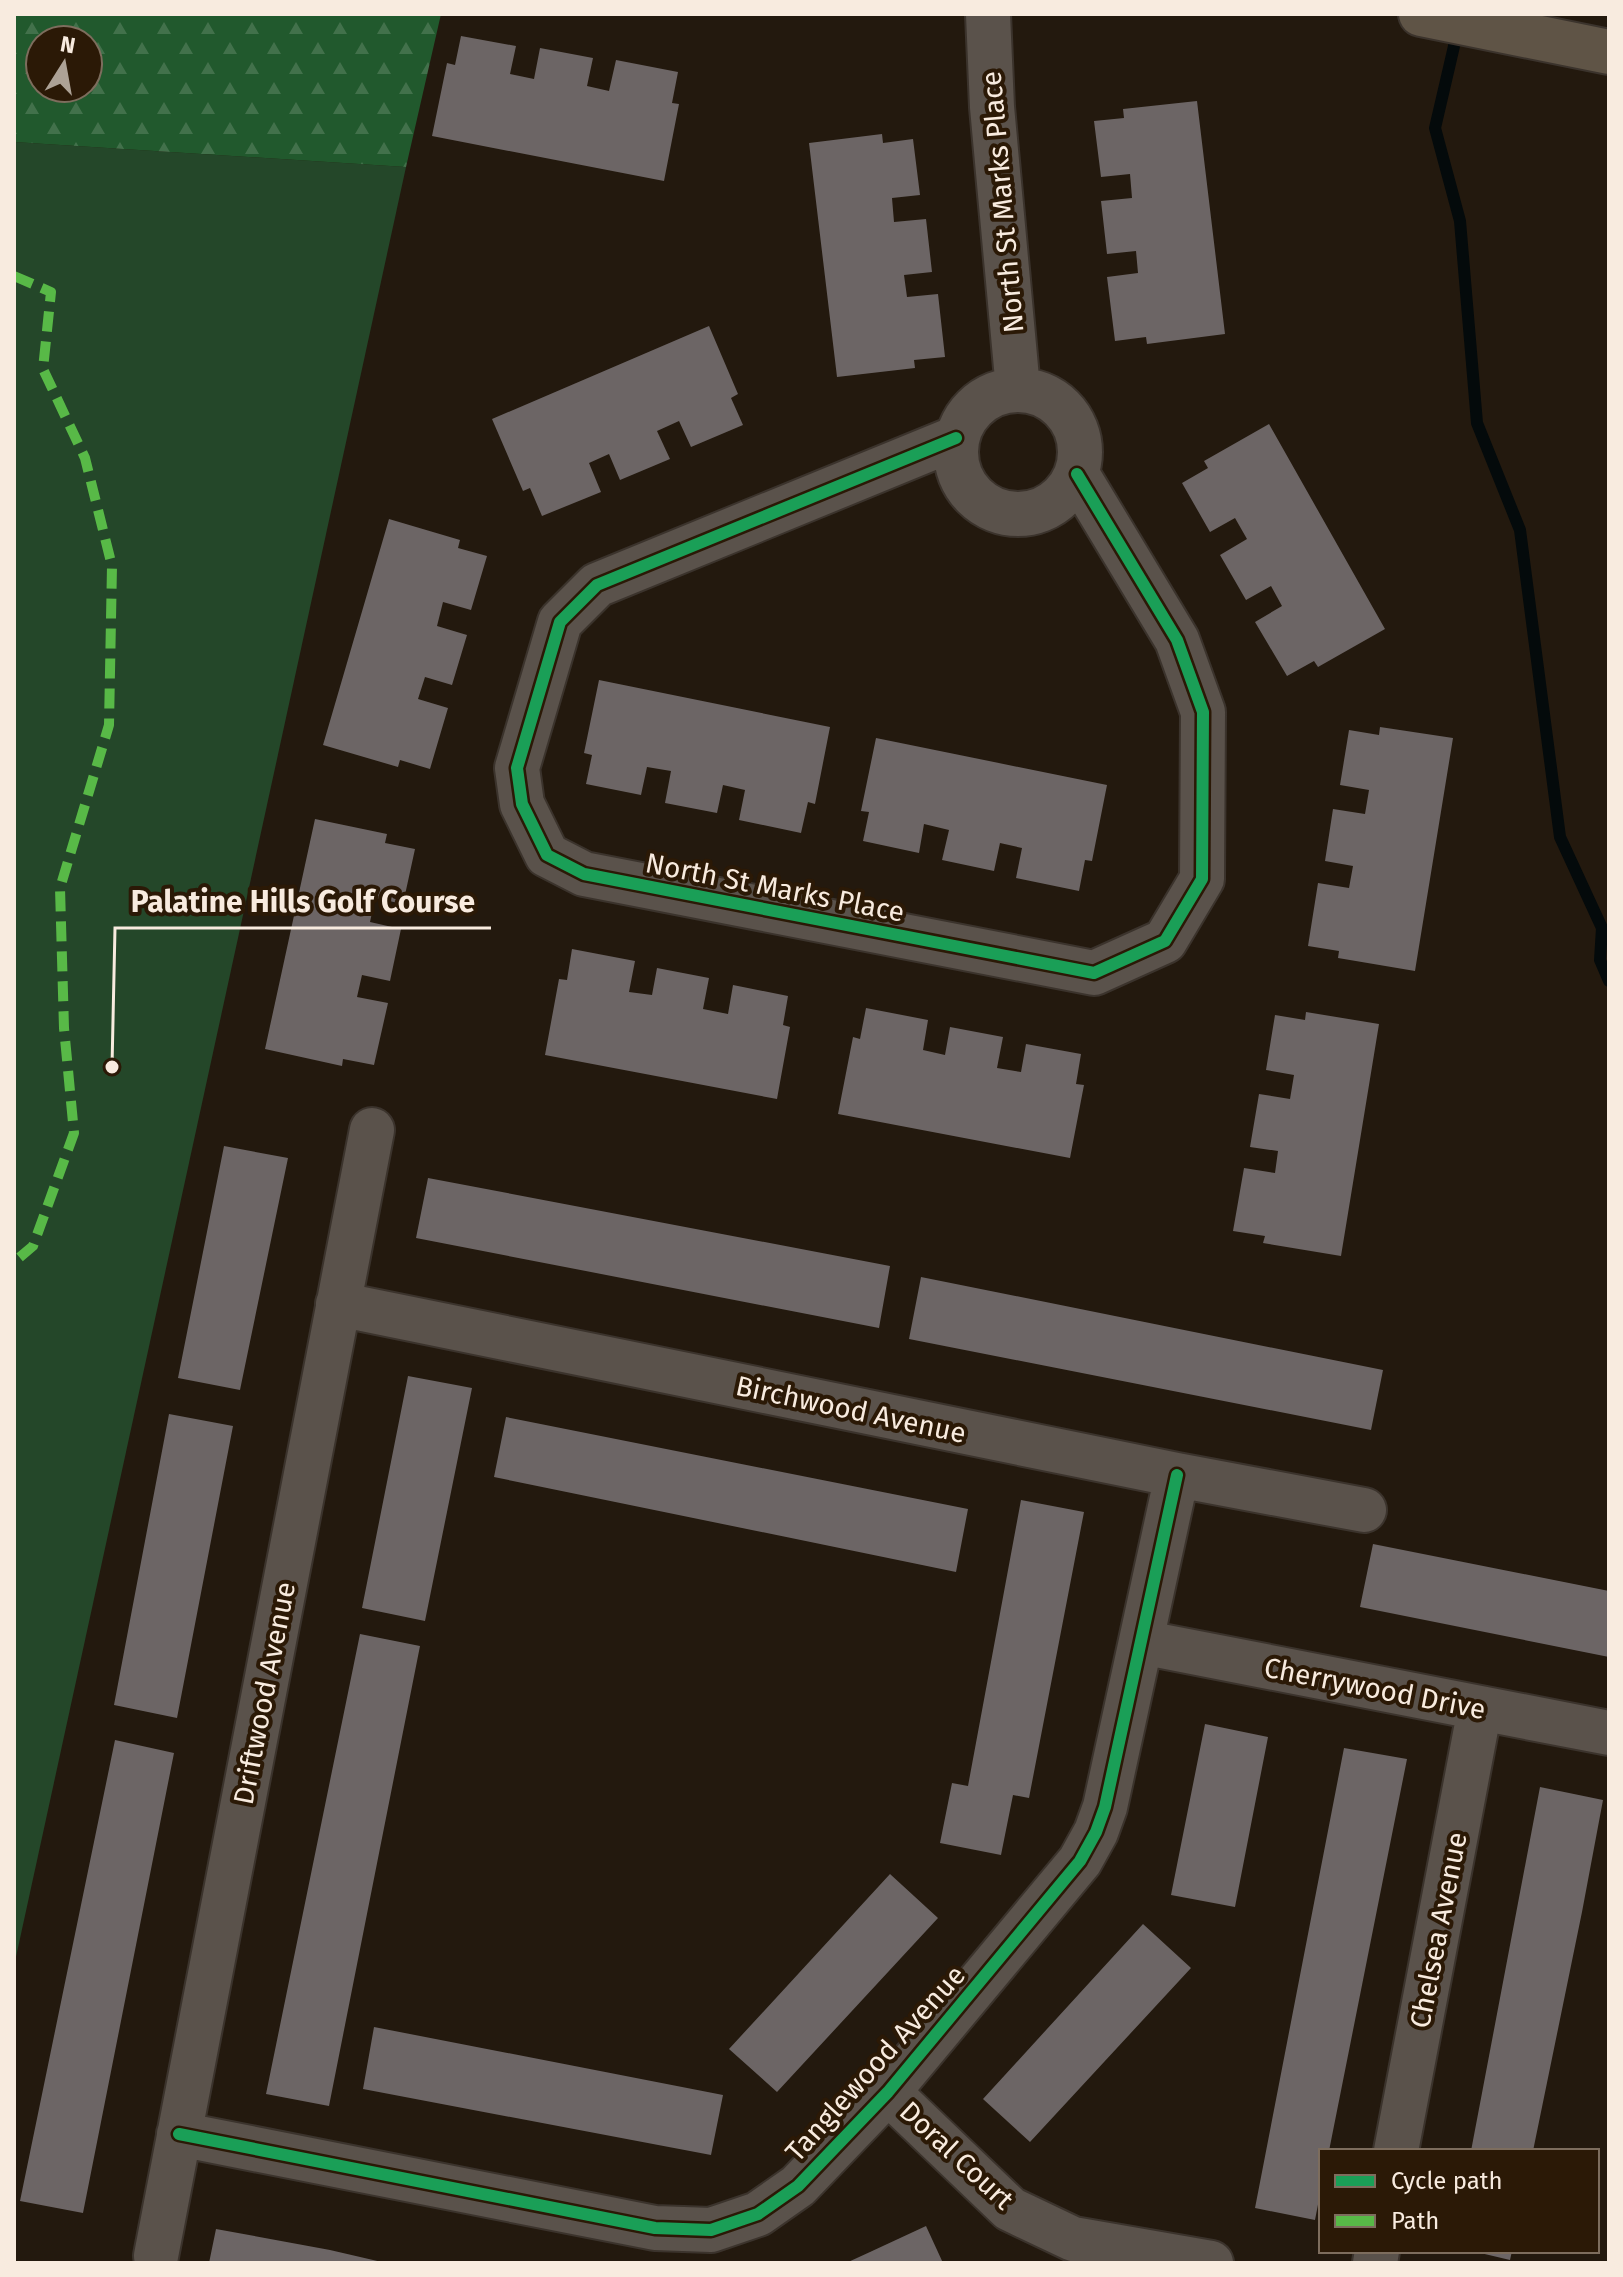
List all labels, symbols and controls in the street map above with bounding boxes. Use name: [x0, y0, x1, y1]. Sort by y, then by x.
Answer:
north arrow: [24, 24, 104, 104]
text: N: [58, 30, 77, 60]
street label: North St Marks Place: [975, 70, 1030, 334]
street label: North St Marks Place: [643, 846, 907, 929]
callout: Palatine Hills Golf Course: [115, 874, 491, 928]
text: Palatine Hills Golf Course: [131, 884, 475, 920]
street label: Birchwood Avenue: [733, 1369, 969, 1450]
street label: Driftwood Avenue: [227, 1579, 302, 1807]
street label: Cherrywood Drive: [1261, 1651, 1489, 1726]
street label: Chelsea Avenue: [1403, 1829, 1474, 2031]
street label: Tanglewood Avenue: [779, 1958, 972, 2168]
street label: Doral Court: [893, 2094, 1021, 2217]
legend: [1319, 2149, 1599, 2253]
text: Cycle path: [1391, 2167, 1503, 2195]
text: Path: [1391, 2207, 1439, 2235]

